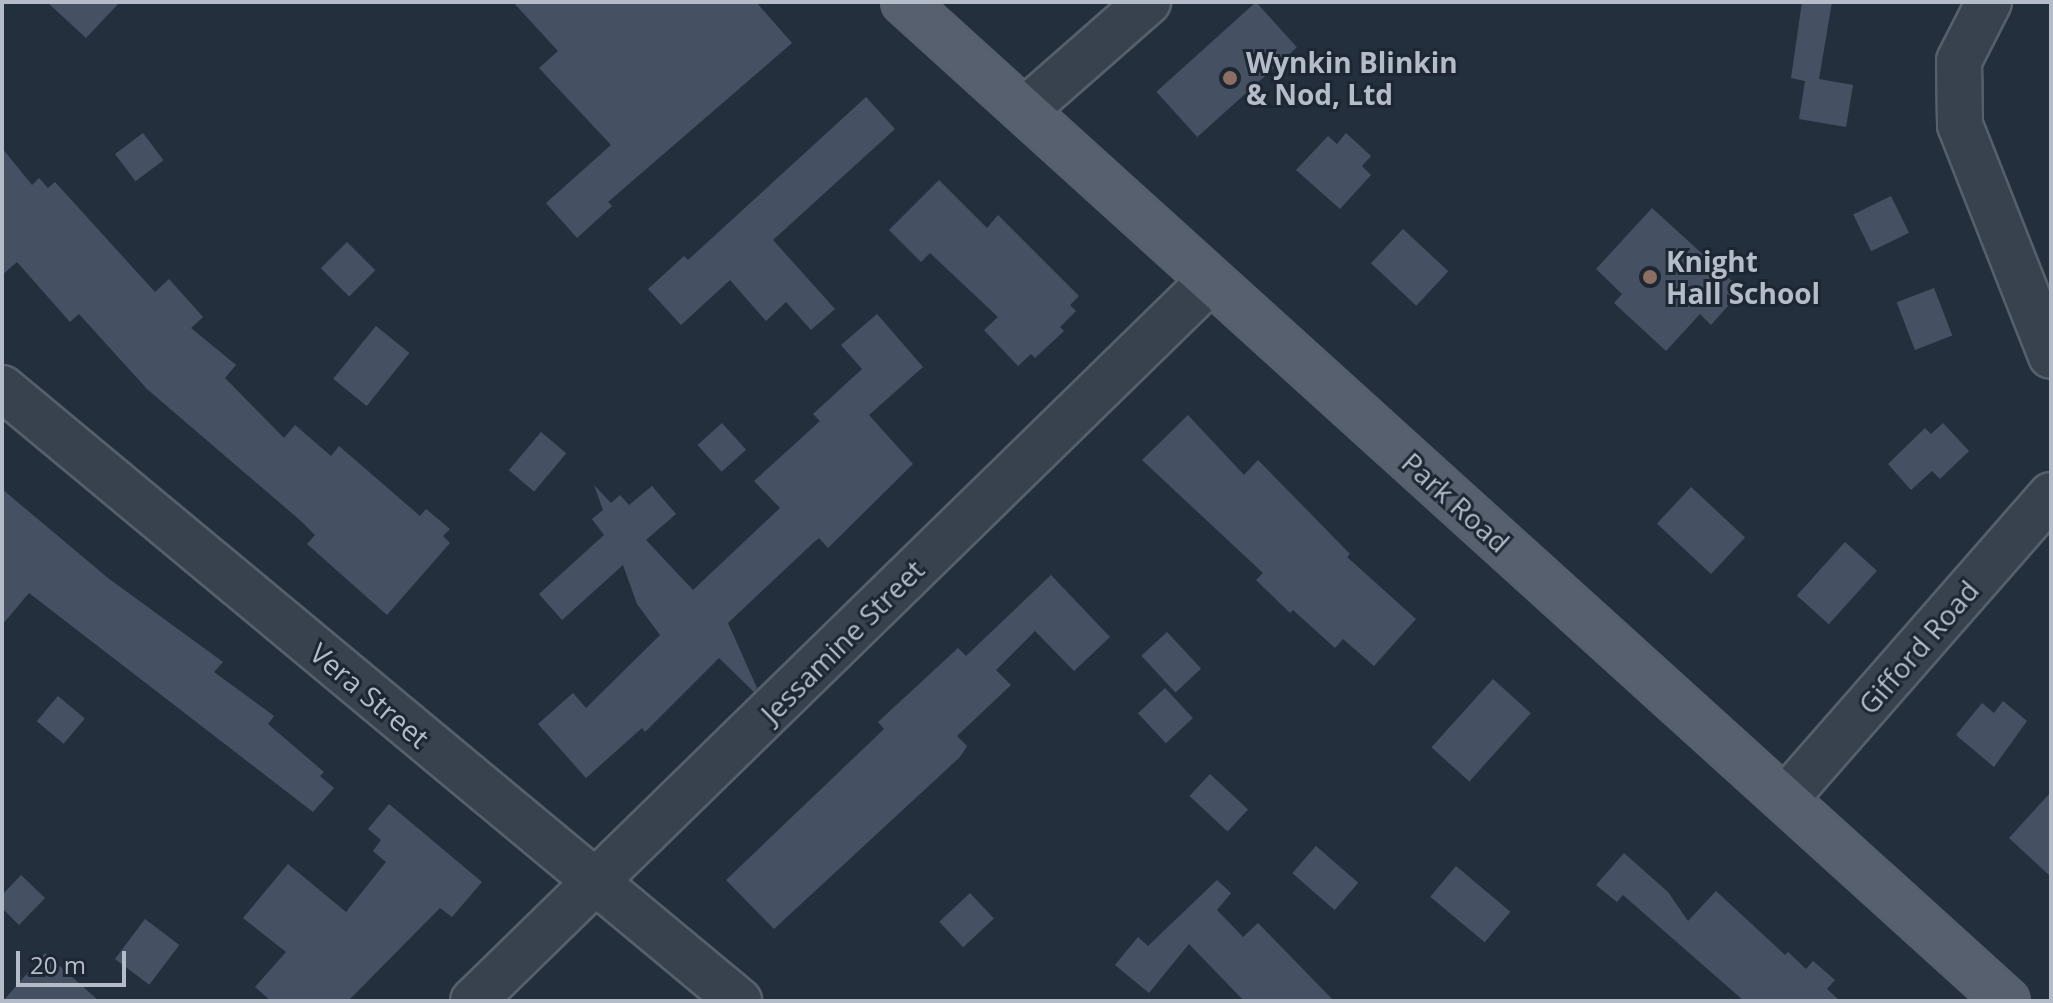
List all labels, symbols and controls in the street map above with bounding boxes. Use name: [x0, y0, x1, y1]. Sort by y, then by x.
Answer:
place label: Wynkin Blinkin & Nod, Ltd: [1246, 45, 1458, 111]
marker: Wynkin Blinkin & Nod, Ltd: [1221, 69, 1239, 87]
place label: Knight Hall School: [1666, 244, 1820, 310]
marker: Knight Hall School: [1641, 268, 1659, 286]
street label: Park Road: [1395, 445, 1517, 559]
street label: Jessamine Street: [753, 552, 931, 730]
street label: Gifford Road: [1851, 573, 1985, 721]
street label: Vera Street: [304, 636, 436, 754]
scale bar: [20, 935, 130, 985]
text: 20 m: [30, 948, 86, 981]

